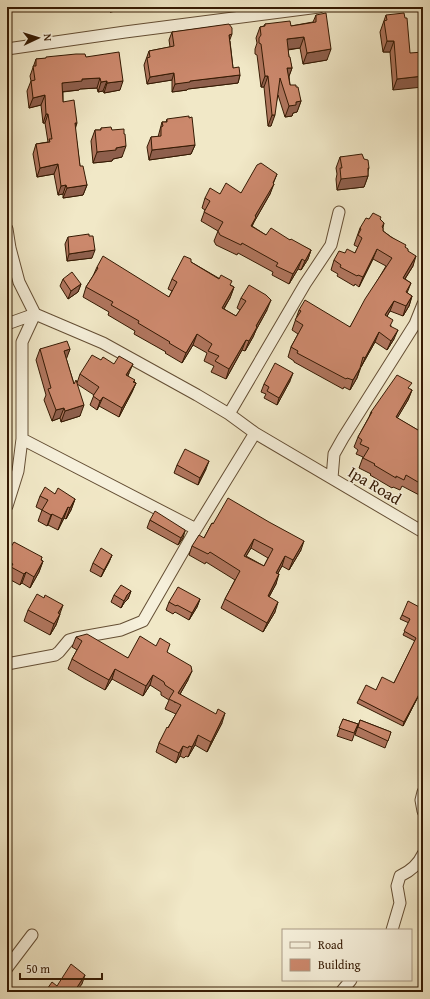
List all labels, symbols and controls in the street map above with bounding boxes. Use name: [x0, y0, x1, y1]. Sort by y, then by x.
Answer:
north arrow: [18, 18, 58, 58]
text: N: [40, 33, 56, 42]
street label: Ipa Road: [344, 460, 406, 510]
legend: [282, 929, 412, 981]
text: Road: [318, 936, 344, 953]
scale bar: [20, 955, 102, 981]
text: Building: [318, 956, 361, 973]
text: 50 m: [26, 960, 50, 977]

